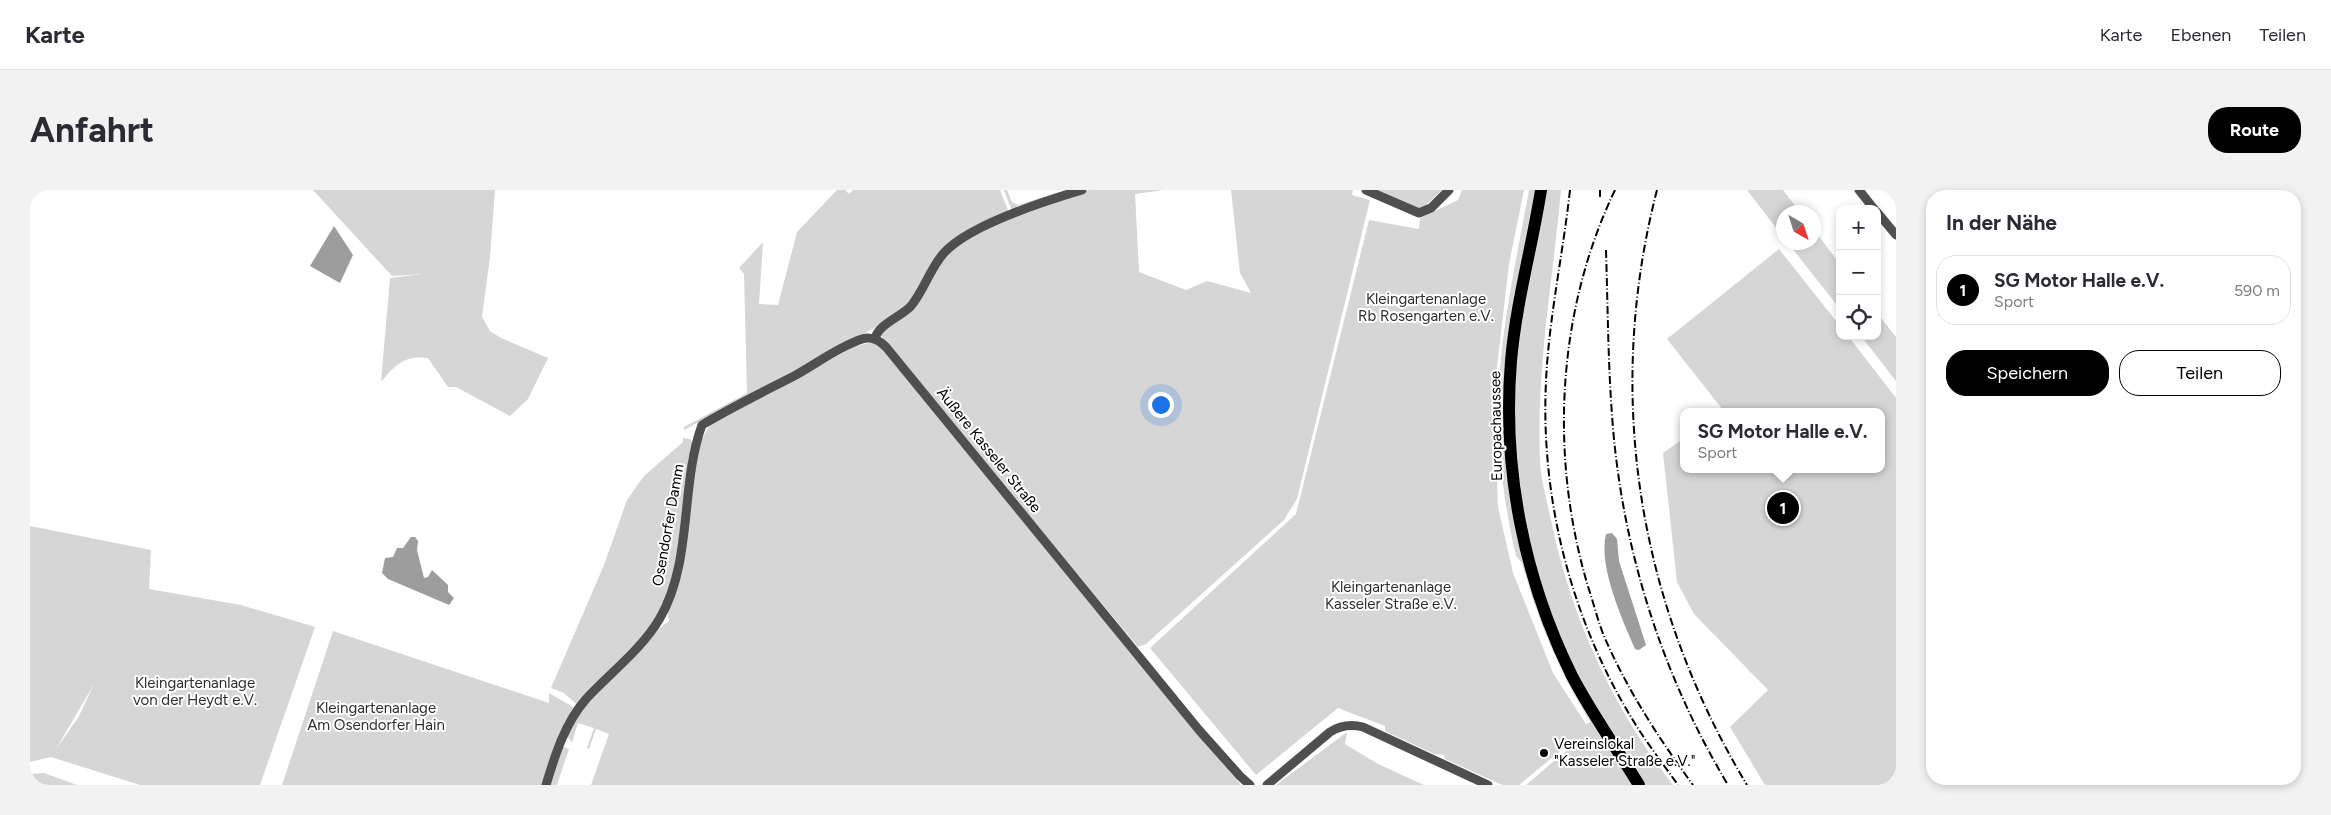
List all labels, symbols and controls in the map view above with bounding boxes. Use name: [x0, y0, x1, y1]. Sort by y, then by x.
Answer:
text: Karte: [25, 20, 85, 49]
text: Karte: [2100, 24, 2142, 46]
text: Ebenen: [2170, 24, 2231, 46]
text: Teilen: [2259, 24, 2306, 46]
button: Route: [2208, 107, 2301, 153]
text: Anfahrt: [30, 109, 154, 151]
north arrow: [1776, 205, 1821, 250]
map controls: [1836, 205, 1881, 340]
button: +: [1836, 205, 1881, 250]
text: In der Nähe: [1946, 210, 2057, 235]
button: −: [1836, 250, 1881, 295]
text: SG Motor Halle e.V.: [1994, 269, 2164, 292]
text: 1: [1960, 281, 1966, 300]
text: 590 m: [2234, 281, 2280, 300]
park label: Kleingartenanlage Rb Rosengarten e.V.: [1358, 290, 1494, 325]
text: Sport: [1994, 292, 2034, 311]
button: locate: [1836, 295, 1881, 340]
button: Speichern: [1946, 350, 2109, 396]
button: Teilen: [2119, 350, 2281, 396]
street label: Europachaussee: [1486, 371, 1506, 481]
street label: Äußere Kasseler Straße: [933, 384, 1045, 516]
your location: [1148, 392, 1174, 418]
popup: [1680, 408, 1885, 473]
text: SG Motor Halle e.V.: [1697, 420, 1868, 443]
text: Sport: [1697, 443, 1737, 462]
street label: Osendorfer Damm: [648, 463, 688, 587]
pin: 1: [1767, 489, 1799, 527]
park label: Kleingartenanlage Kasseler Straße e.V.: [1325, 578, 1457, 613]
park label: Kleingartenanlage von der Heydt e.V.: [133, 674, 257, 709]
park label: Kleingartenanlage Am Osendorfer Hain: [307, 699, 445, 734]
place label: Vereinslokal "Kasseler Straße e.V.": [1554, 735, 1696, 770]
marker: Vereinslokal "Kasseler Straße e.V.": [1538, 747, 1550, 759]

